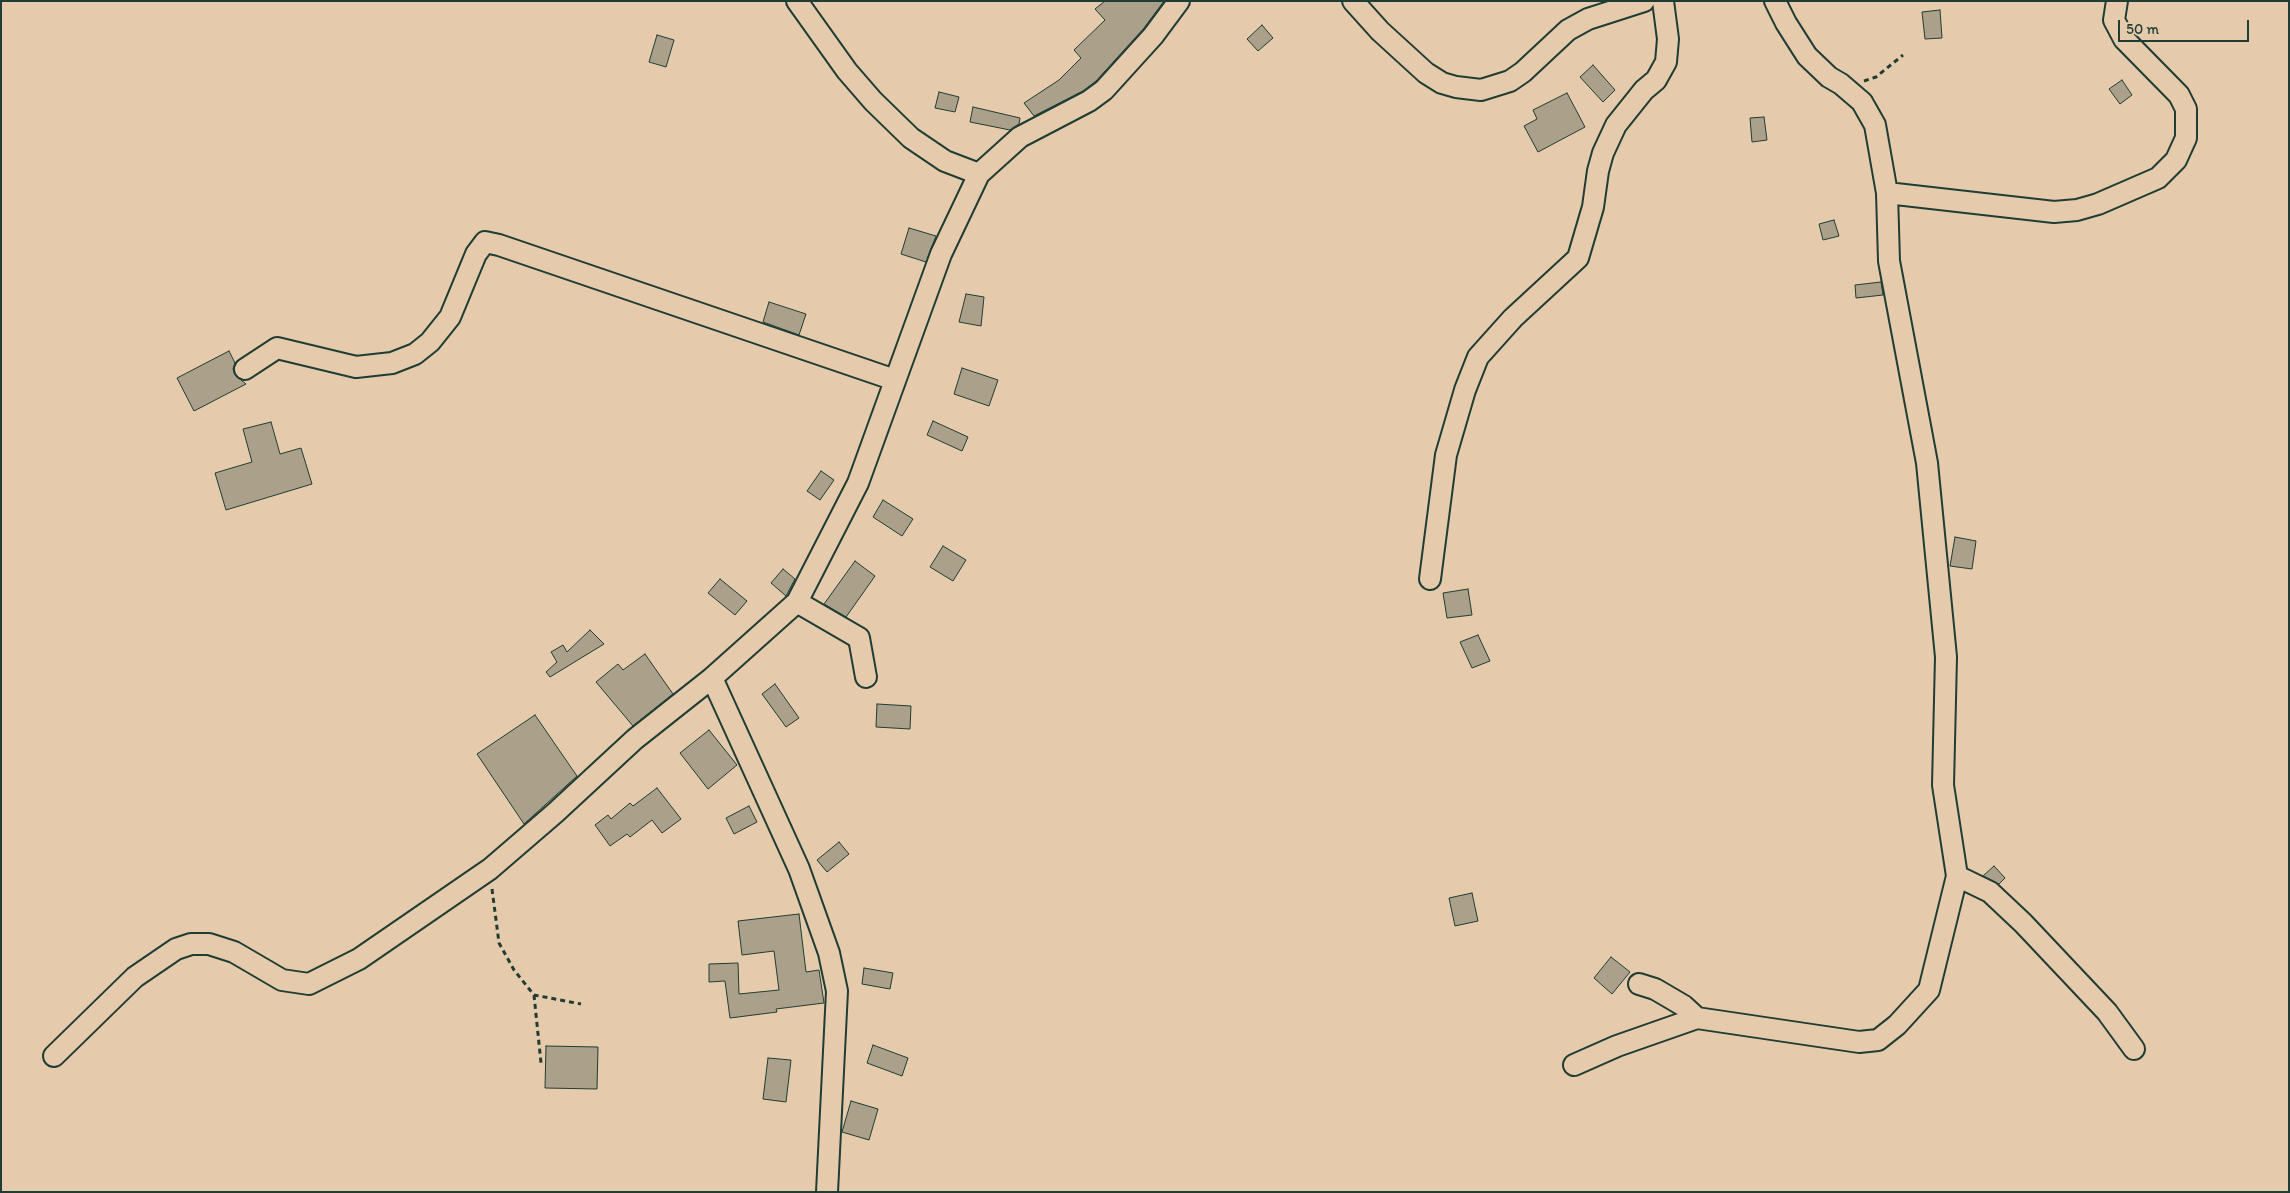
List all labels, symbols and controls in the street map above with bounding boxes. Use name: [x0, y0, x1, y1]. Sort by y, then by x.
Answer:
scale bar: [2120, 10, 2251, 42]
text: 50 m: [2126, 20, 2159, 38]

